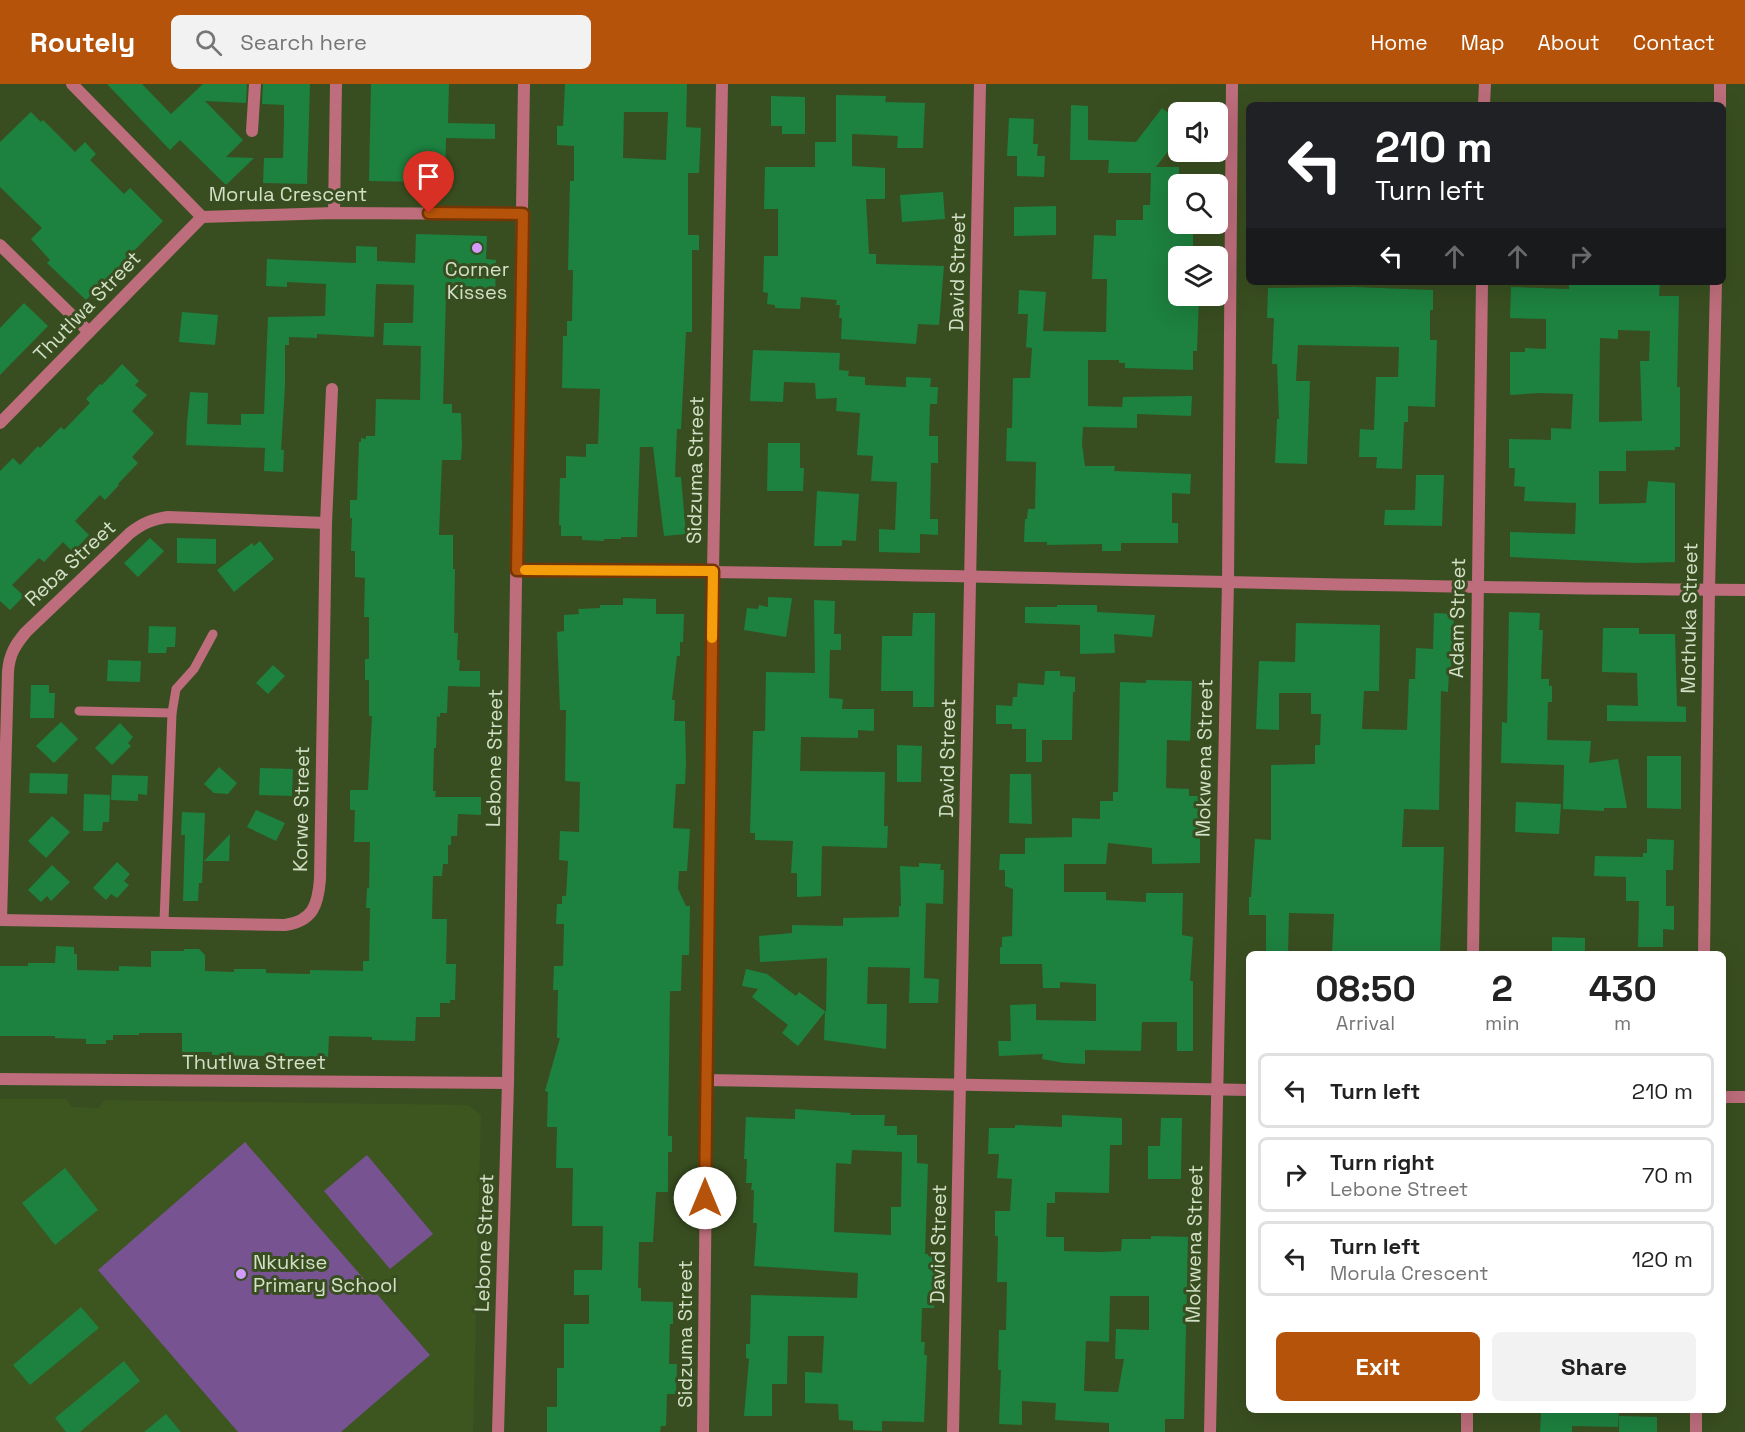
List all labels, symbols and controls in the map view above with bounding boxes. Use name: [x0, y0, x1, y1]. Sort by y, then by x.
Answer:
search box: [171, 15, 591, 69]
text: Routely: [30, 24, 135, 60]
icon: search: [192, 26, 225, 59]
text: Search here: [240, 28, 367, 56]
text: Home: [1370, 29, 1428, 56]
text: Map: [1461, 29, 1505, 56]
text: About: [1538, 29, 1600, 56]
text: Contact: [1633, 29, 1715, 56]
map controls: [1168, 102, 1228, 306]
button: sound: [1168, 102, 1228, 162]
text: 210 m: [1375, 121, 1493, 174]
icon: left: [1276, 126, 1354, 204]
pin: [403, 151, 454, 213]
icon: arrive: [412, 160, 445, 193]
text: Turn left: [1375, 173, 1485, 208]
button: search: [1168, 174, 1228, 234]
street label: Morula Crescent: [209, 181, 367, 207]
street label: David Street: [943, 212, 971, 332]
icon: left: [1375, 240, 1408, 273]
icon: ahead: [1438, 240, 1471, 273]
icon: ahead: [1501, 240, 1534, 273]
icon: right: [1564, 240, 1597, 273]
marker: Corner Kisses: [470, 241, 484, 255]
street label: Thutlwa Street: [28, 245, 146, 367]
button: layers: [1168, 246, 1228, 306]
place label: Corner Kisses: [445, 256, 509, 305]
street label: Sidzuma Street: [681, 396, 709, 544]
street label: Reba Street: [19, 514, 121, 612]
street label: Mothuka Street: [1675, 542, 1703, 694]
street label: Adam Street: [1443, 558, 1471, 678]
street label: Mokwena Street: [1190, 679, 1218, 837]
street label: Lebone Street: [480, 689, 508, 827]
street label: David Street: [933, 698, 961, 818]
street label: Korwe Street: [287, 746, 315, 872]
text: 08:50: [1315, 966, 1416, 1012]
text: 2: [1492, 966, 1513, 1012]
text: 430: [1589, 966, 1657, 1012]
text: Arrival: [1336, 1010, 1395, 1036]
text: min: [1485, 1010, 1519, 1036]
text: m: [1614, 1010, 1631, 1036]
street label: Thutlwa Street: [182, 1049, 326, 1075]
icon: left: [1279, 1074, 1312, 1107]
text: Turn left: [1330, 1077, 1420, 1105]
text: 210 m: [1632, 1077, 1693, 1105]
text: Turn right: [1330, 1148, 1435, 1176]
icon: right: [1279, 1158, 1312, 1191]
text: 70 m: [1642, 1161, 1693, 1189]
street label: Mokwena Street: [1180, 1165, 1208, 1323]
position arrow: [673, 1166, 737, 1230]
street label: Lebone Street: [469, 1173, 499, 1313]
text: Lebone Street: [1330, 1176, 1468, 1202]
street label: David Street: [924, 1184, 952, 1304]
text: Turn left: [1330, 1232, 1420, 1260]
icon: left: [1279, 1242, 1312, 1275]
text: 120 m: [1632, 1245, 1693, 1273]
place label: Nkukise Primary School: [253, 1249, 397, 1298]
street label: Sidzuma Street: [672, 1260, 698, 1408]
text: Morula Crescent: [1330, 1260, 1488, 1286]
marker: Nkukise Primary School: [234, 1267, 248, 1281]
button: Exit: [1276, 1332, 1480, 1401]
button: Share: [1492, 1332, 1696, 1401]

